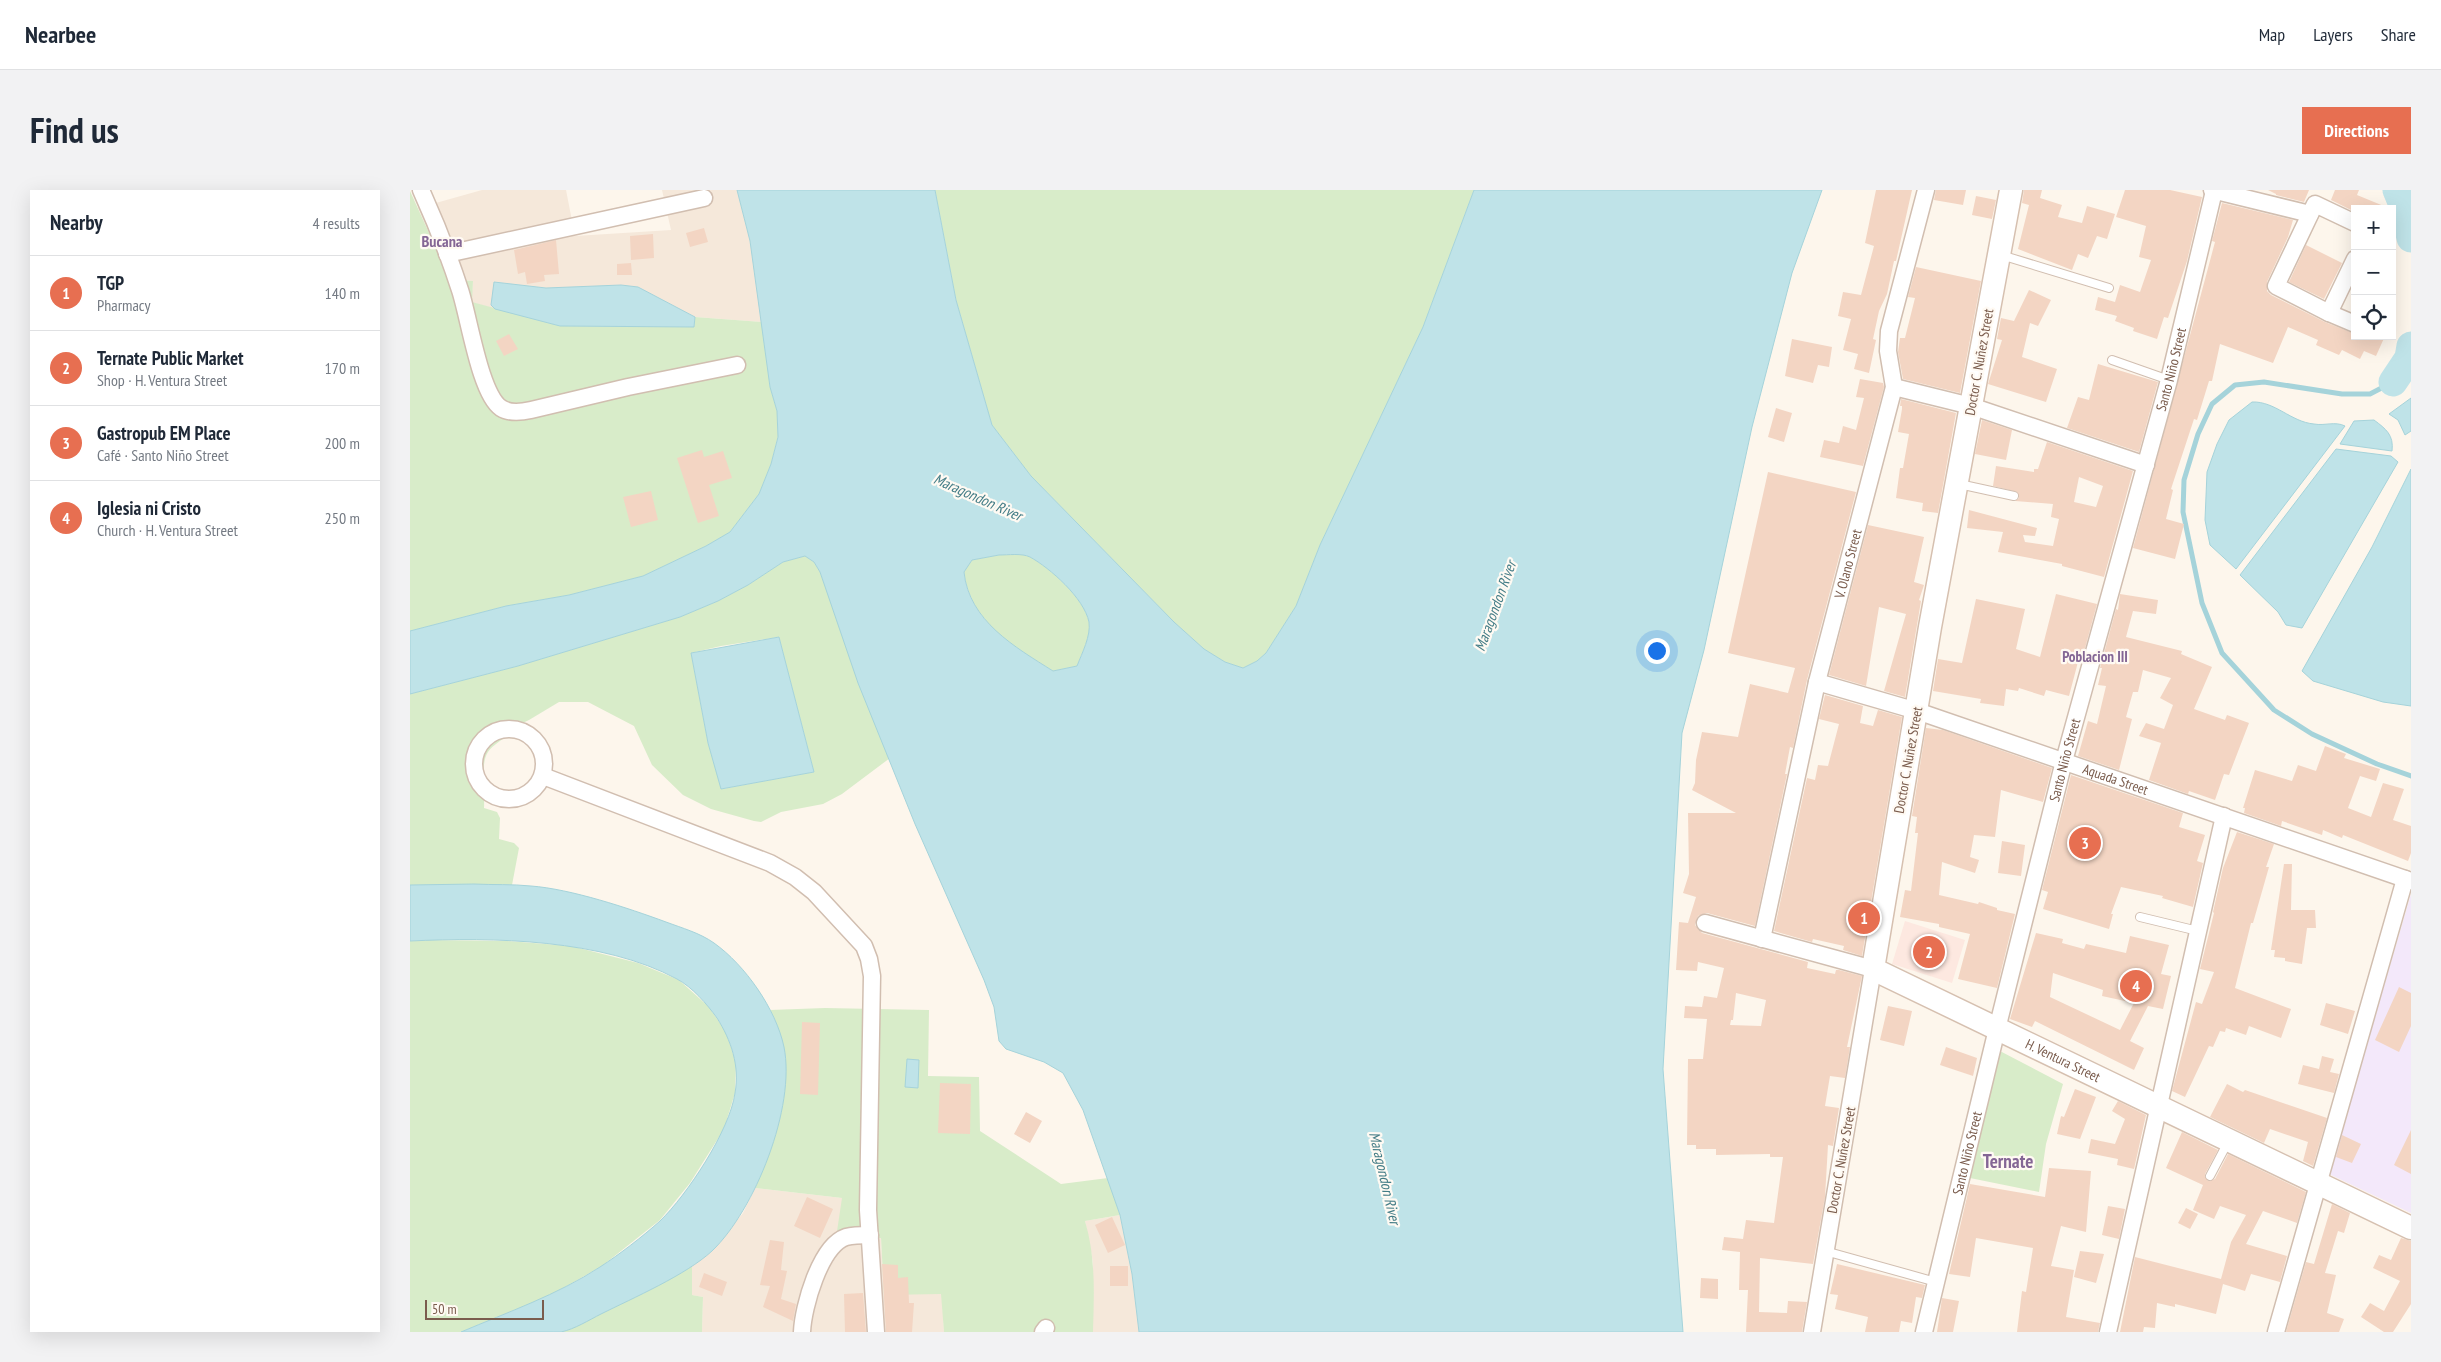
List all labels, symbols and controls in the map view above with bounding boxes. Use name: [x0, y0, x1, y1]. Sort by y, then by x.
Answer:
text: Nearbee: [25, 19, 96, 50]
text: Map: [2259, 23, 2285, 46]
text: Layers: [2313, 23, 2353, 46]
text: Share: [2381, 23, 2416, 46]
text: Find us: [30, 107, 119, 153]
button: Directions: [2302, 107, 2411, 154]
map controls: [2351, 205, 2396, 340]
button: +: [2351, 205, 2396, 250]
text: Nearby: [50, 209, 103, 236]
text: 4 results: [313, 213, 360, 233]
district label: Bucana: [422, 231, 463, 251]
button: −: [2351, 250, 2396, 295]
text: TGP: [97, 271, 124, 295]
text: 1: [62, 283, 70, 303]
text: 140 m: [325, 283, 360, 303]
text: Pharmacy: [97, 295, 150, 315]
button: locate: [2351, 295, 2396, 340]
street label: Doctor C. Nuñez Street: [1961, 307, 1997, 417]
street label: Santo Niño Street: [2152, 326, 2190, 413]
text: Ternate Public Market: [97, 346, 244, 370]
text: 2: [62, 358, 70, 378]
text: 170 m: [325, 358, 360, 378]
text: Shop · H. Ventura Street: [97, 370, 227, 390]
text: Gastropub EM Place: [97, 421, 231, 445]
text: 3: [62, 433, 70, 453]
text: 200 m: [325, 433, 360, 453]
text: Café · Santo Niño Street: [97, 445, 229, 465]
water label: Maragondon River: [931, 469, 1027, 526]
text: Iglesia ni Cristo: [97, 496, 201, 520]
text: 4: [62, 508, 70, 528]
text: 250 m: [325, 508, 360, 528]
text: Church · H. Ventura Street: [97, 520, 238, 540]
street label: V. Olano Street: [1830, 527, 1866, 601]
water label: Maragondon River: [1470, 557, 1521, 654]
your location: [1644, 638, 1670, 664]
district label: Poblacion III: [2062, 647, 2128, 666]
street label: Doctor C. Nuñez Street: [1890, 705, 1926, 815]
street label: Santo Niño Street: [2045, 716, 2084, 804]
street label: Aquada Street: [2080, 760, 2151, 799]
pin: 3: [2069, 824, 2101, 862]
pin: 1: [1848, 899, 1880, 937]
pin: 2: [1913, 933, 1945, 971]
pin: 4: [2120, 967, 2152, 1005]
street label: H. Ventura Street: [2023, 1035, 2103, 1086]
street label: Doctor C. Nuñez Street: [1823, 1105, 1859, 1215]
street label: Santo Niño Street: [1948, 1109, 1986, 1197]
water label: Maragondon River: [1365, 1130, 1405, 1228]
district label: Ternate: [1983, 1149, 2033, 1173]
scale bar: [425, 1297, 544, 1320]
text: 50 m: [432, 1300, 457, 1318]

